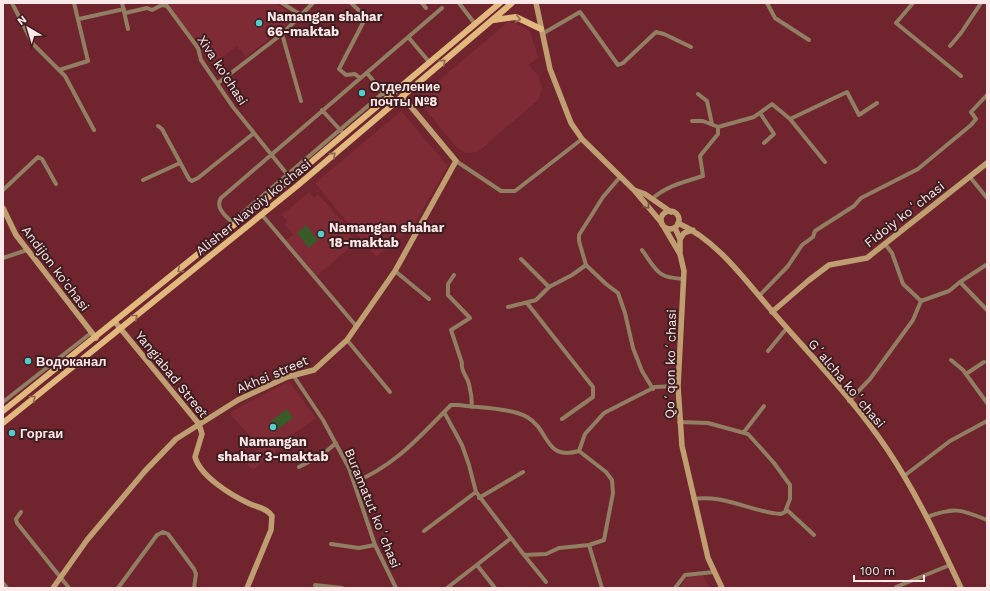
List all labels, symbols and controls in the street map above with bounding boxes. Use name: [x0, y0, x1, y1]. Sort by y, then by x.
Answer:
north arrow: [8, 8, 48, 48]
place label: Namangan shahar 66-maktab: [267, 9, 383, 39]
text: N: [15, 13, 29, 28]
one-way arrow: [514, 14, 521, 23]
marker: Namangan shahar 66-maktab: [254, 18, 264, 28]
street label: Xiva ko'chasi: [195, 33, 251, 108]
one-way arrow: [438, 59, 446, 66]
place label: Отделение почты №8: [370, 79, 440, 109]
marker: Отделение почты №8: [357, 88, 367, 98]
one-way arrow: [328, 152, 336, 159]
street label: Alisher Navoiy ko'chasi: [193, 156, 314, 258]
street label: Fidoiy koʻchasi: [861, 179, 947, 250]
one-way arrow: [643, 202, 650, 209]
place label: Namangan shahar 18-maktab: [329, 220, 445, 250]
street label: Andijon ko'chasi: [19, 223, 92, 314]
marker: Namangan shahar 18-maktab: [316, 229, 326, 239]
one-way arrow: [177, 265, 184, 272]
street label: Qoʻqon koʻchasi: [662, 309, 679, 419]
one-way arrow: [130, 315, 137, 322]
street label: Yangiabad Street: [132, 328, 211, 421]
street label: Gʻalcha koʻchasi: [805, 336, 888, 431]
street label: Akhsi street: [234, 352, 311, 396]
place label: Водоканал: [36, 354, 106, 369]
marker: Водоканал: [23, 356, 33, 366]
one-way arrow: [29, 396, 36, 403]
marker: Namangan shahar 3-maktab: [268, 422, 278, 432]
place label: Горгаи: [20, 426, 63, 441]
marker: Горгаи: [7, 428, 17, 438]
place label: Namangan shahar 3-maktab: [217, 434, 329, 464]
street label: Buramatut koʻchasi: [342, 446, 403, 570]
scale bar: [854, 557, 924, 583]
text: 100 m: [860, 564, 895, 578]

